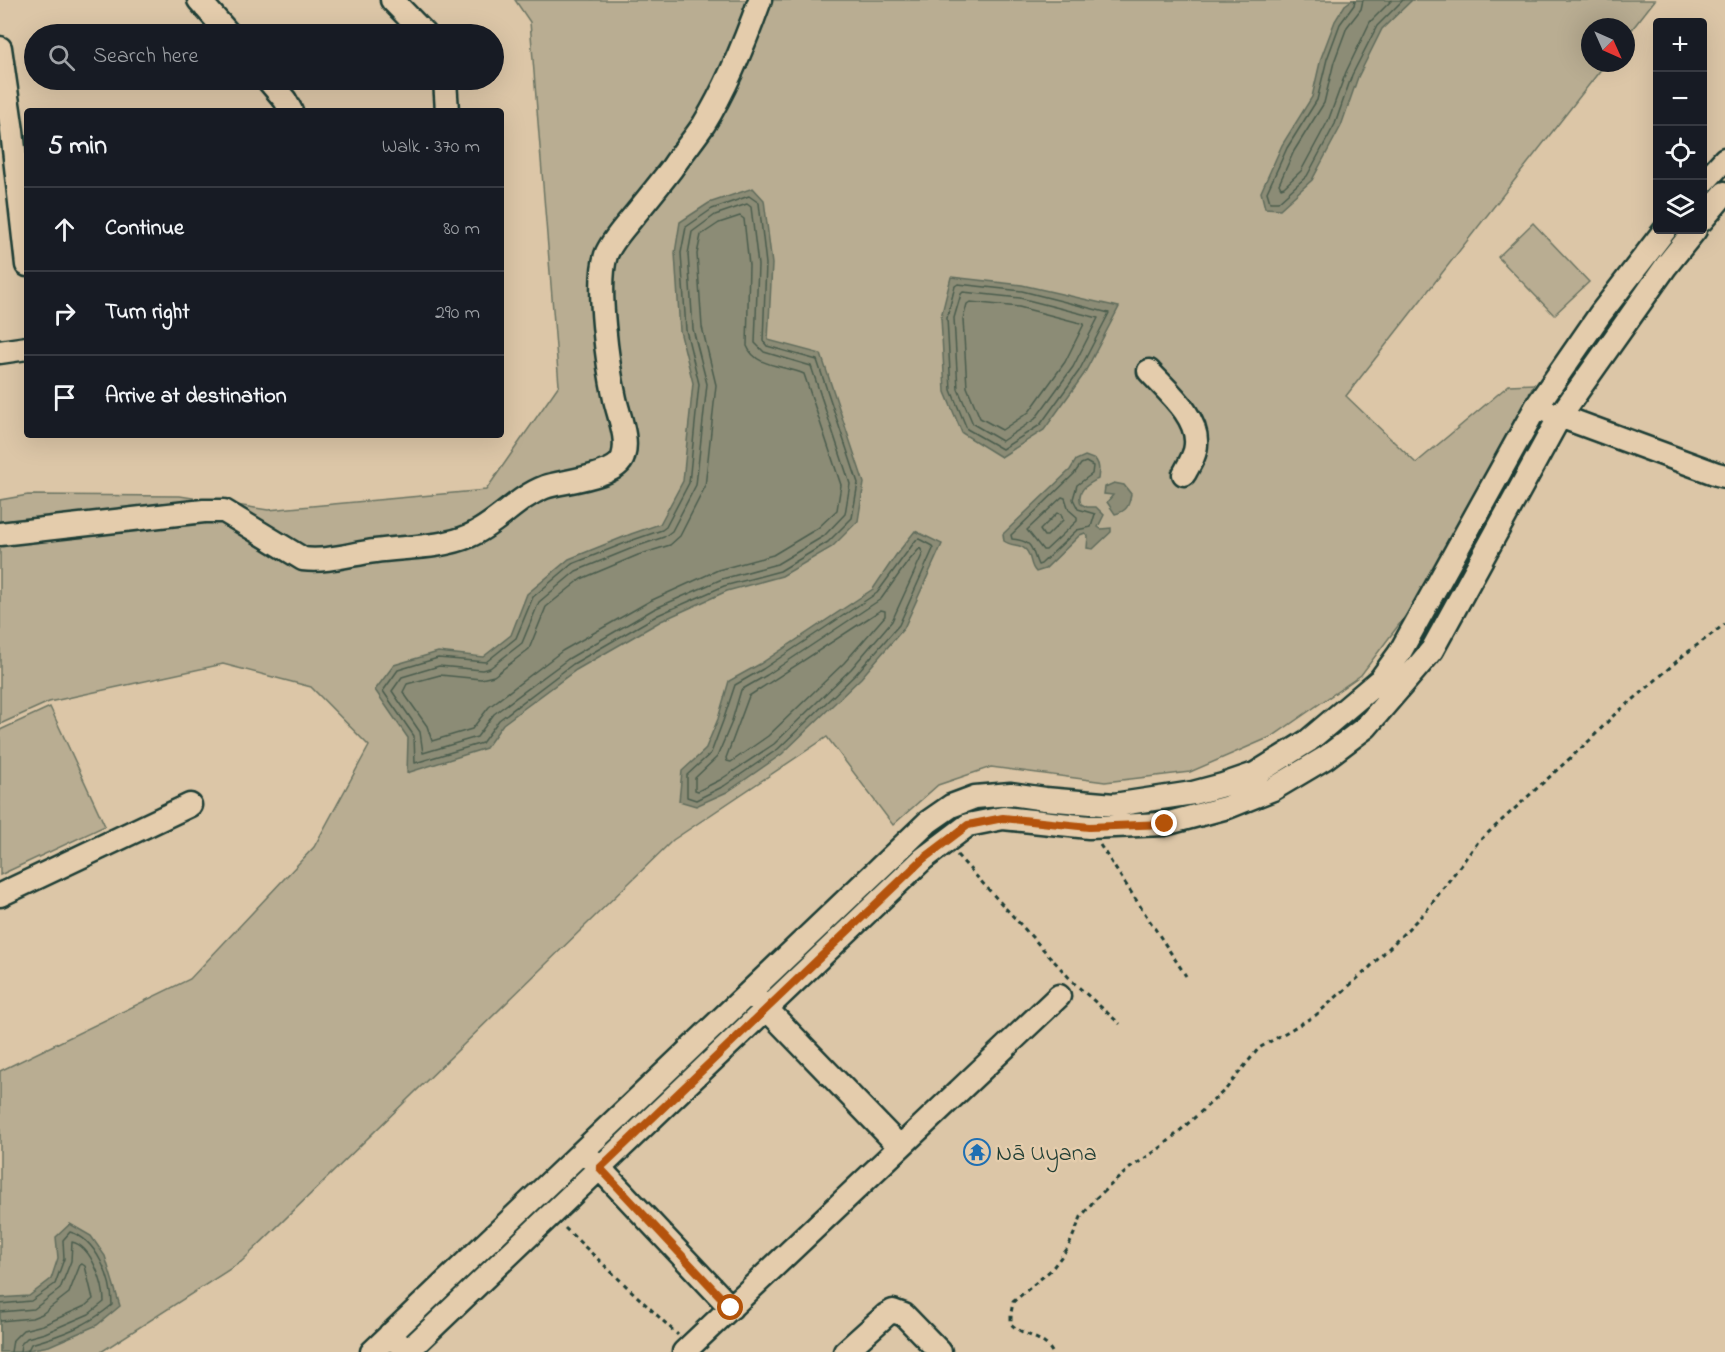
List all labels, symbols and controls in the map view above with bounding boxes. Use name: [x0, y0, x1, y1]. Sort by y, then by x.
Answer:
north arrow: [1581, 18, 1635, 72]
map controls: [1653, 18, 1707, 234]
button: +: [1653, 18, 1707, 72]
search box: [24, 24, 504, 90]
icon: search: [45, 41, 78, 74]
text: Search here: [93, 41, 198, 73]
button: −: [1653, 72, 1707, 126]
button: locate: [1653, 126, 1707, 180]
text: 5 min: [48, 128, 107, 166]
text: Walk · 370 m: [382, 133, 480, 162]
button: layers: [1653, 180, 1707, 234]
icon: ahead: [48, 213, 81, 246]
text: Continue: [105, 213, 184, 245]
text: 80 m: [443, 215, 480, 244]
icon: right: [48, 297, 81, 330]
text: Turn right: [105, 297, 190, 329]
text: 290 m: [435, 299, 480, 328]
icon: arrive: [48, 381, 81, 414]
text: Arrive at destination: [105, 381, 287, 413]
route end: [1151, 810, 1177, 836]
temple icon: Nā Uyana: [962, 1137, 992, 1167]
place label: Nā Uyana: [996, 1137, 1097, 1173]
route start: [717, 1294, 743, 1320]

